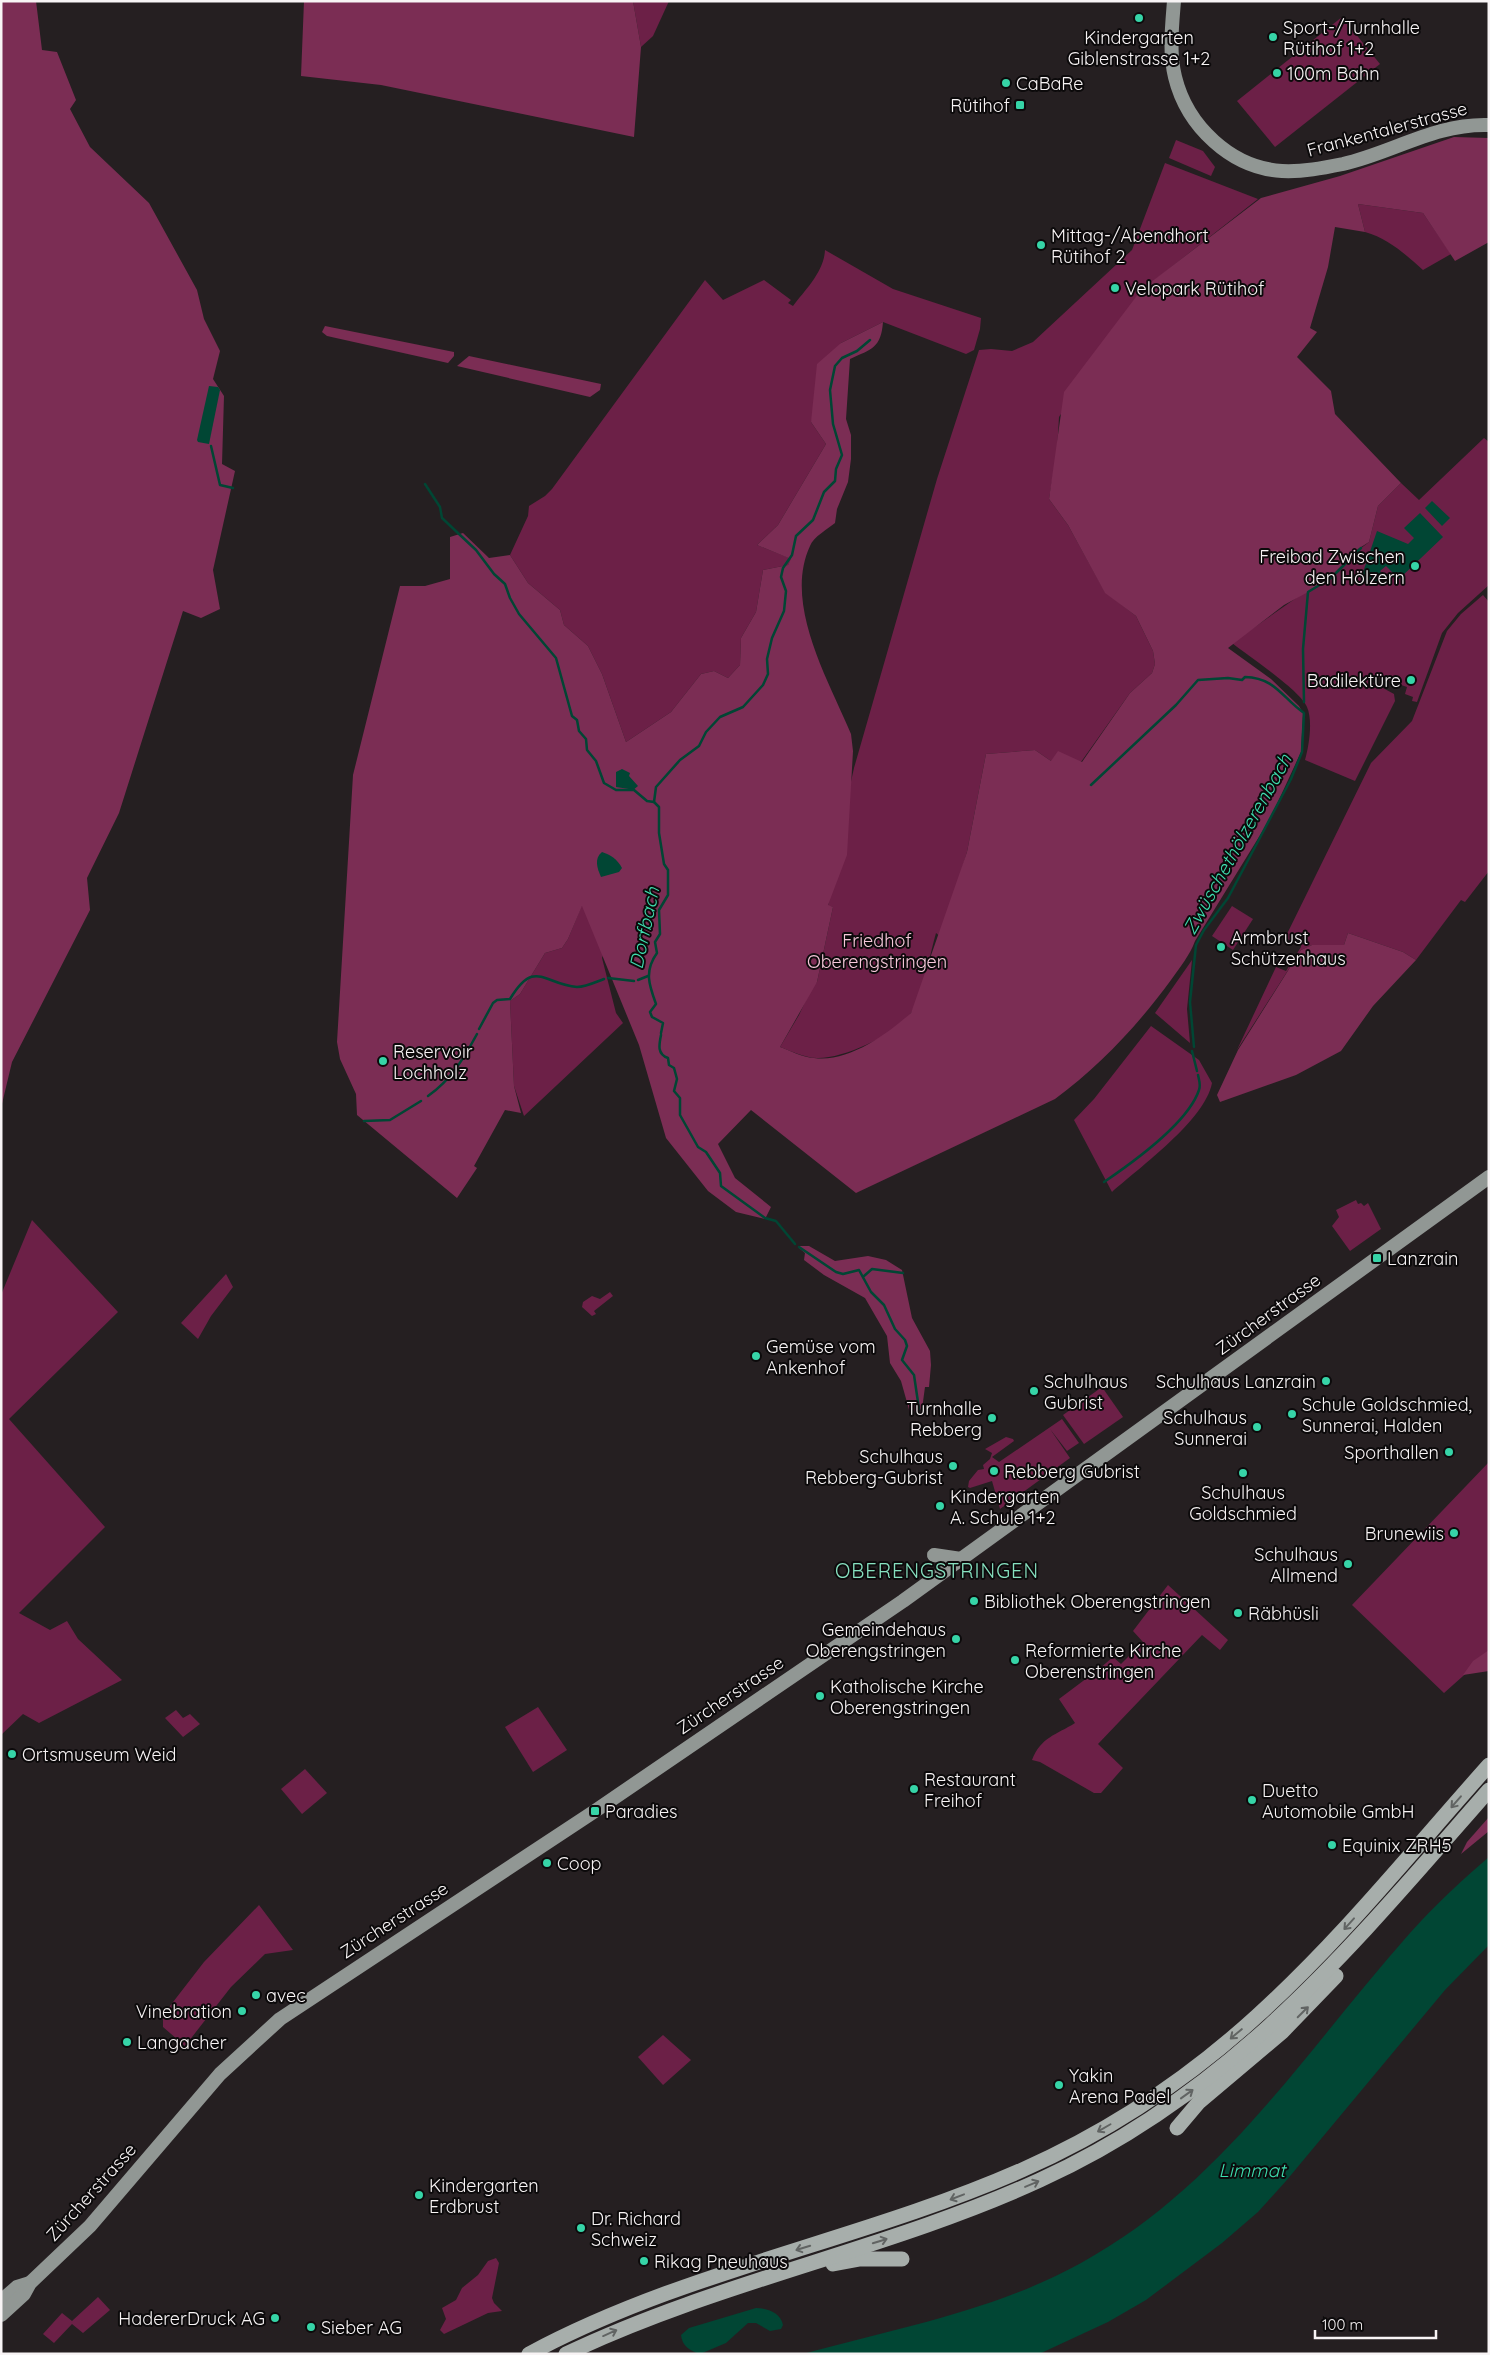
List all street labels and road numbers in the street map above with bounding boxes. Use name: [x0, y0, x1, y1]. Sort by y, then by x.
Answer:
street label: Frankentalerstrasse: [1304, 97, 1470, 161]
street label: Zürcherstrasse: [1211, 1268, 1325, 1360]
street label: Zürcherstrasse: [672, 1651, 788, 1739]
street label: Zürcherstrasse: [336, 1877, 452, 1963]
street label: Zürcherstrasse: [41, 2138, 141, 2246]

